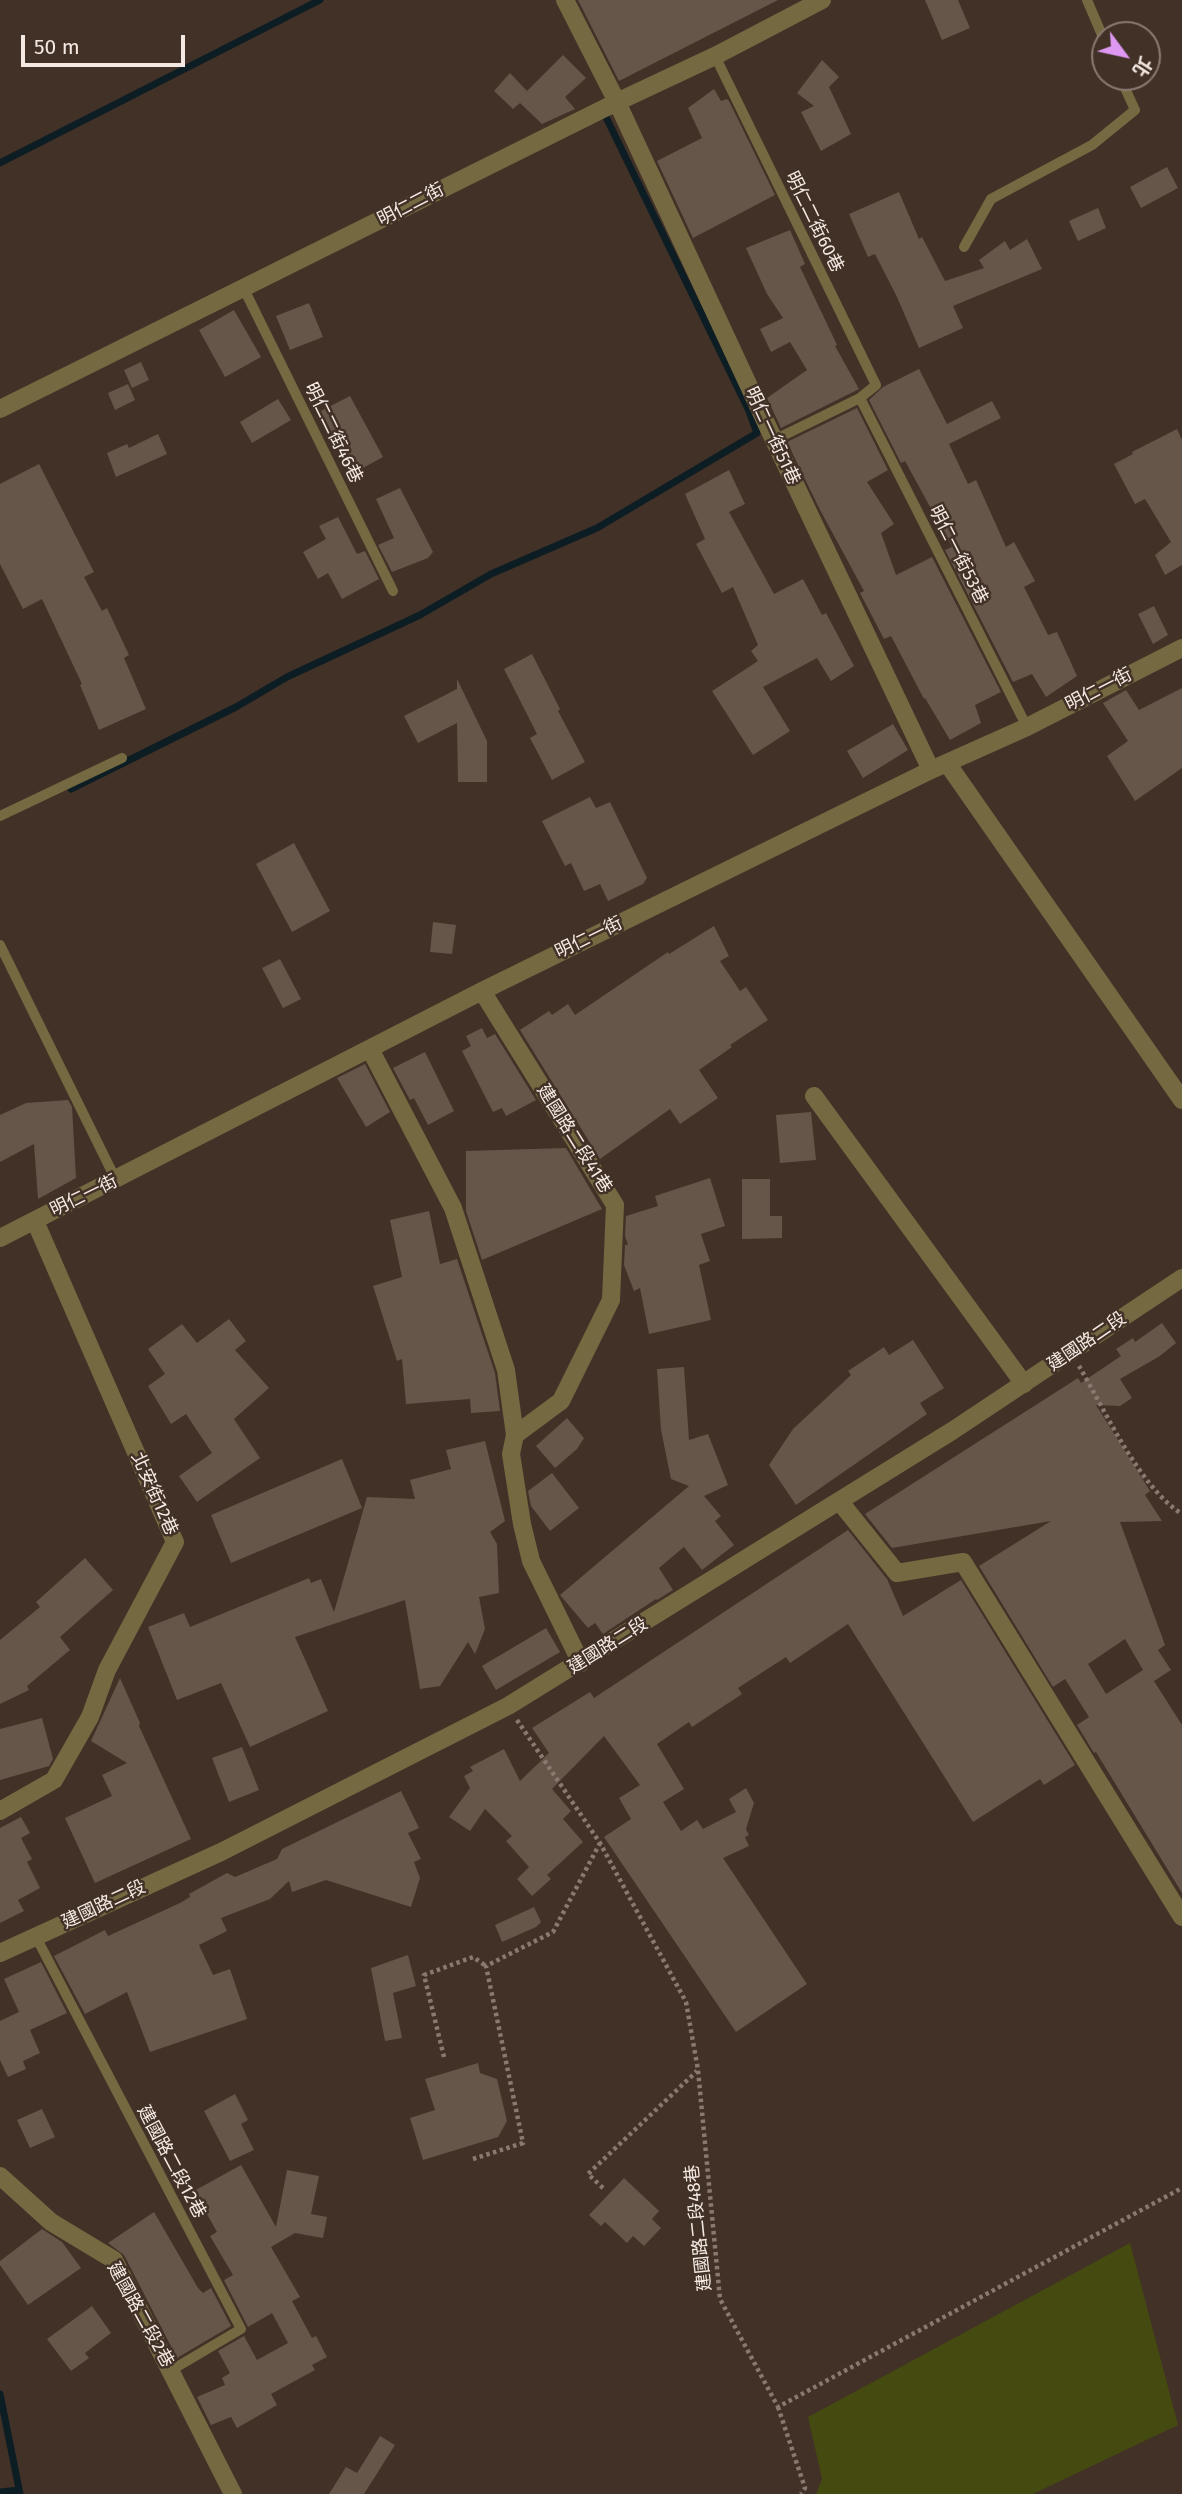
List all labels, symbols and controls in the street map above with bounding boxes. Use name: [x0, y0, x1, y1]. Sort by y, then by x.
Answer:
scale bar: [24, 21, 189, 65]
north arrow: [1091, 21, 1161, 91]
text: 50 m: [34, 34, 80, 60]
text: 北: [1128, 52, 1157, 81]
street label: 明仁二街60巷: [780, 168, 848, 276]
street label: 明仁二街: [374, 179, 448, 231]
street label: 明仁二街46巷: [299, 379, 367, 487]
street label: 明仁一街51巷: [740, 383, 804, 489]
street label: 明仁一街53巷: [924, 502, 992, 608]
street label: 明仁一街: [1062, 664, 1136, 716]
street label: 明仁一街: [552, 913, 626, 963]
street label: 建國路二段41巷: [532, 1081, 616, 1197]
street label: 明仁一街: [47, 1171, 121, 1221]
street label: 建國路二段: [1044, 1308, 1130, 1376]
street label: 北安街12巷: [126, 1449, 182, 1539]
street label: 建國路二段: [564, 1613, 652, 1679]
street label: 建國路二段: [59, 1876, 149, 1934]
street label: 建國路二段12巷: [132, 2102, 210, 2222]
street label: 建國路二段48巷: [682, 2163, 716, 2293]
street label: 建國路二段2巷: [102, 2259, 178, 2371]

